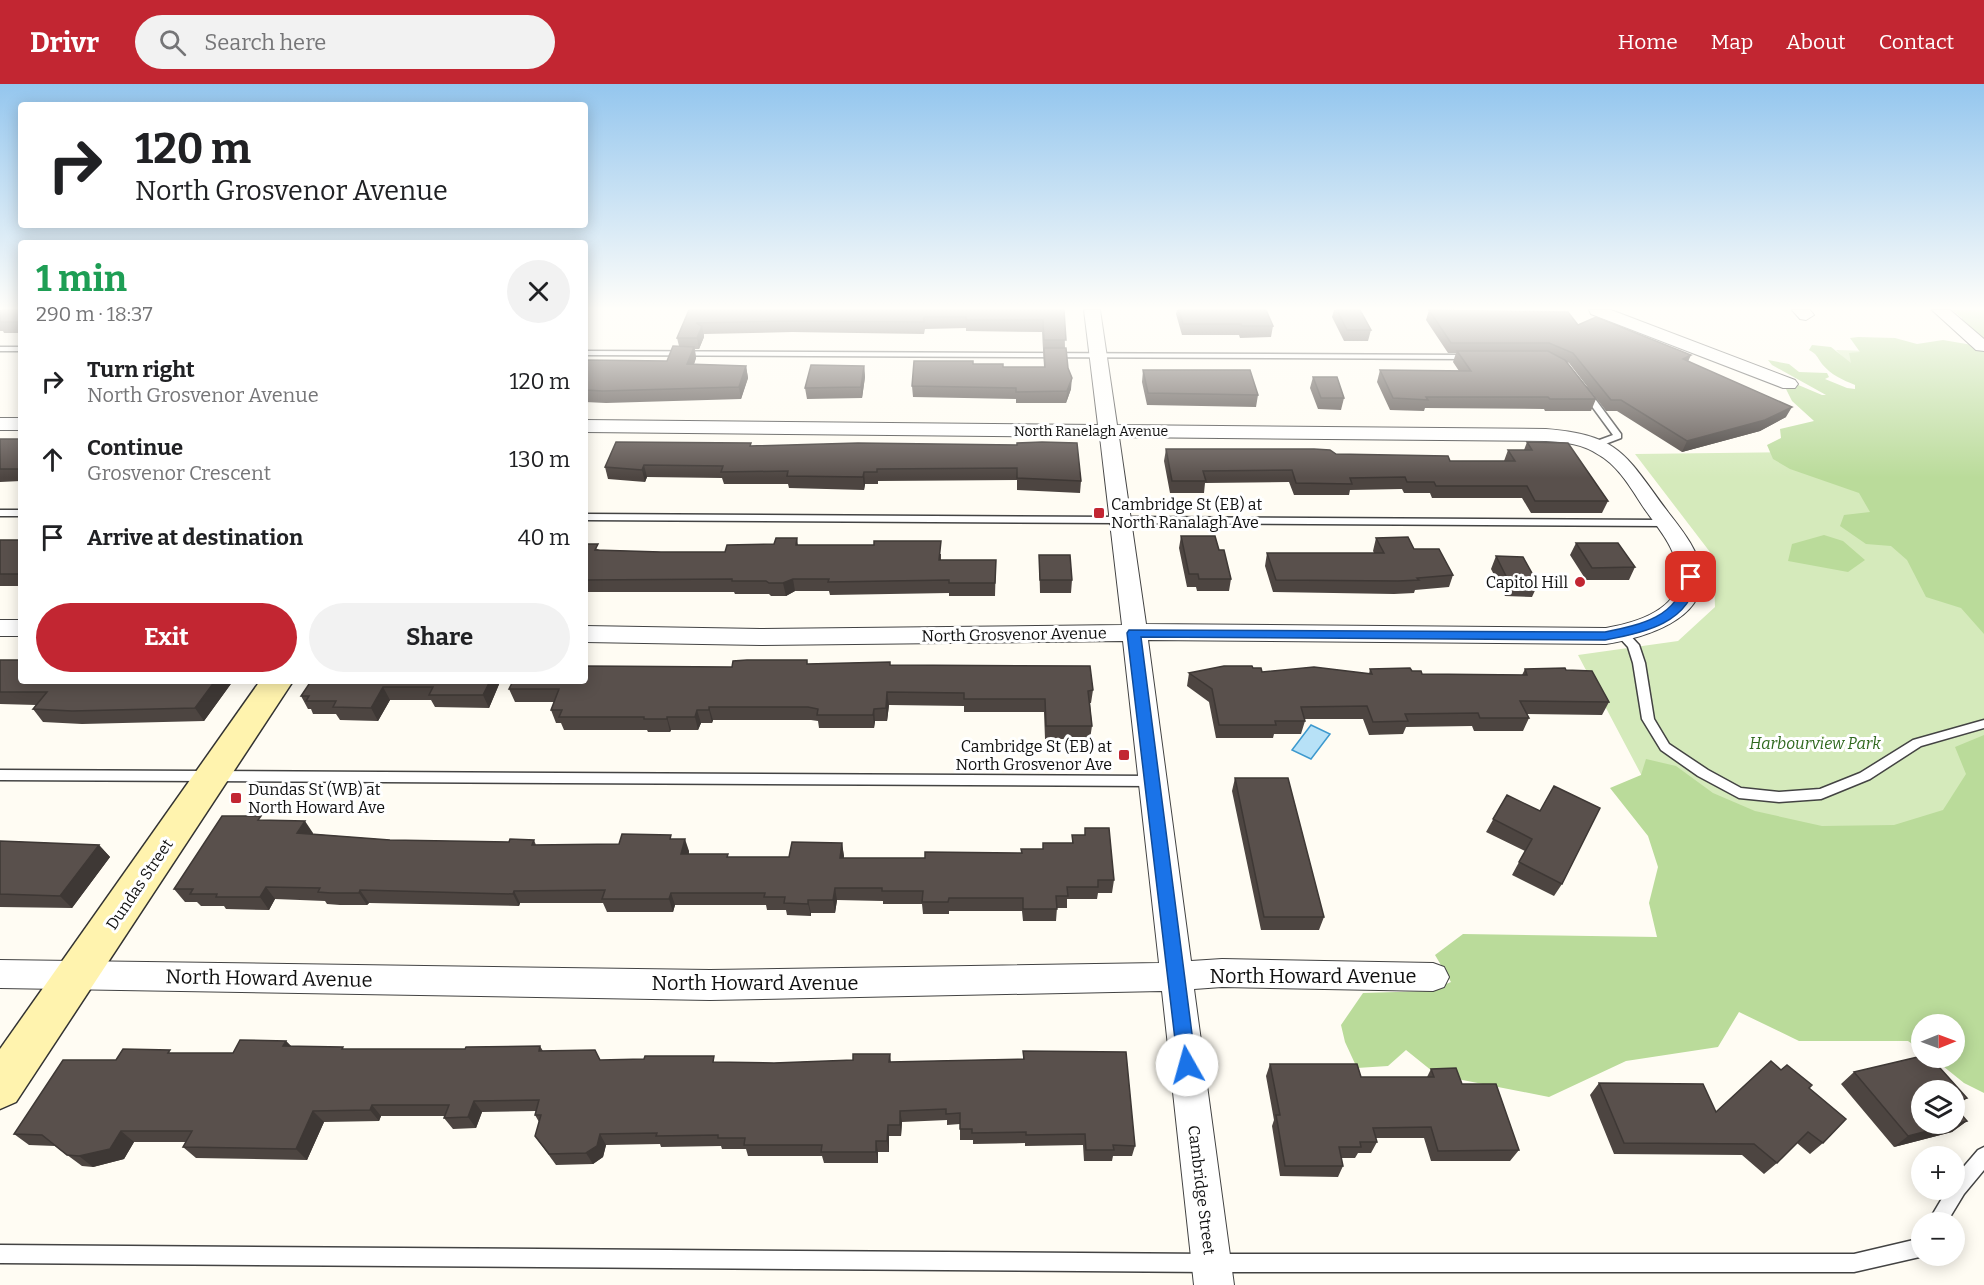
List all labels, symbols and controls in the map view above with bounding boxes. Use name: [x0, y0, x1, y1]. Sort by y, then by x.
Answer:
search box: [135, 15, 555, 69]
text: Drivr: [30, 26, 99, 59]
icon: search: [156, 26, 189, 59]
text: Search here: [204, 29, 326, 56]
text: Home: [1618, 29, 1678, 55]
text: Map: [1711, 29, 1753, 55]
text: About: [1786, 29, 1846, 55]
text: Contact: [1879, 29, 1954, 55]
text: 120 m: [135, 124, 251, 174]
icon: right: [36, 126, 114, 204]
text: North Grosvenor Avenue: [135, 175, 448, 207]
text: 1 min: [36, 257, 127, 301]
button: close: [507, 260, 570, 323]
text: 290 m · 18:37: [36, 302, 153, 326]
text: Turn right: [87, 356, 195, 383]
icon: right: [36, 365, 69, 398]
text: 120 m: [510, 368, 570, 395]
text: North Grosvenor Avenue: [87, 383, 319, 407]
street label: North Ranelagh Avenue: [1014, 423, 1168, 440]
text: Continue: [87, 434, 183, 461]
icon: ahead: [36, 443, 69, 476]
text: 130 m: [509, 446, 570, 473]
text: Grosvenor Crescent: [87, 461, 271, 485]
place label: Cambridge St (EB) at North Ranalagh Ave: [1111, 495, 1263, 532]
marker: Cambridge St (EB) at North Ranalagh Ave: [1092, 506, 1106, 520]
icon: arrive: [36, 521, 69, 554]
text: Arrive at destination: [87, 524, 303, 551]
text: 40 m: [518, 524, 570, 551]
pin: [1665, 551, 1716, 602]
icon: arrive: [1674, 560, 1707, 593]
place label: Capitol Hill: [1486, 573, 1568, 592]
marker: Capitol Hill: [1573, 575, 1587, 589]
button: Exit: [36, 603, 297, 672]
button: Share: [309, 603, 570, 672]
street label: North Grosvenor Avenue: [921, 623, 1107, 646]
park label: Harbourview Park: [1749, 734, 1881, 753]
place label: Cambridge St (EB) at North Grosvenor Ave: [956, 737, 1112, 774]
marker: Cambridge St (EB) at North Grosvenor Ave: [1117, 748, 1131, 762]
place label: Dundas St (WB) at North Howard Ave: [248, 780, 385, 817]
marker: Dundas St (WB) at North Howard Ave: [229, 791, 243, 805]
street label: Dundas Street: [102, 835, 177, 933]
street label: North Howard Avenue: [165, 964, 373, 992]
street label: North Howard Avenue: [1209, 964, 1417, 988]
street label: North Howard Avenue: [651, 971, 859, 995]
north arrow: [1911, 1014, 1965, 1068]
map controls: [1911, 1014, 1965, 1266]
position arrow: [1155, 1033, 1219, 1097]
button: layers: [1911, 1080, 1965, 1134]
street label: Cambridge Street: [1184, 1124, 1219, 1256]
button: +: [1911, 1146, 1965, 1200]
button: −: [1911, 1212, 1965, 1266]

